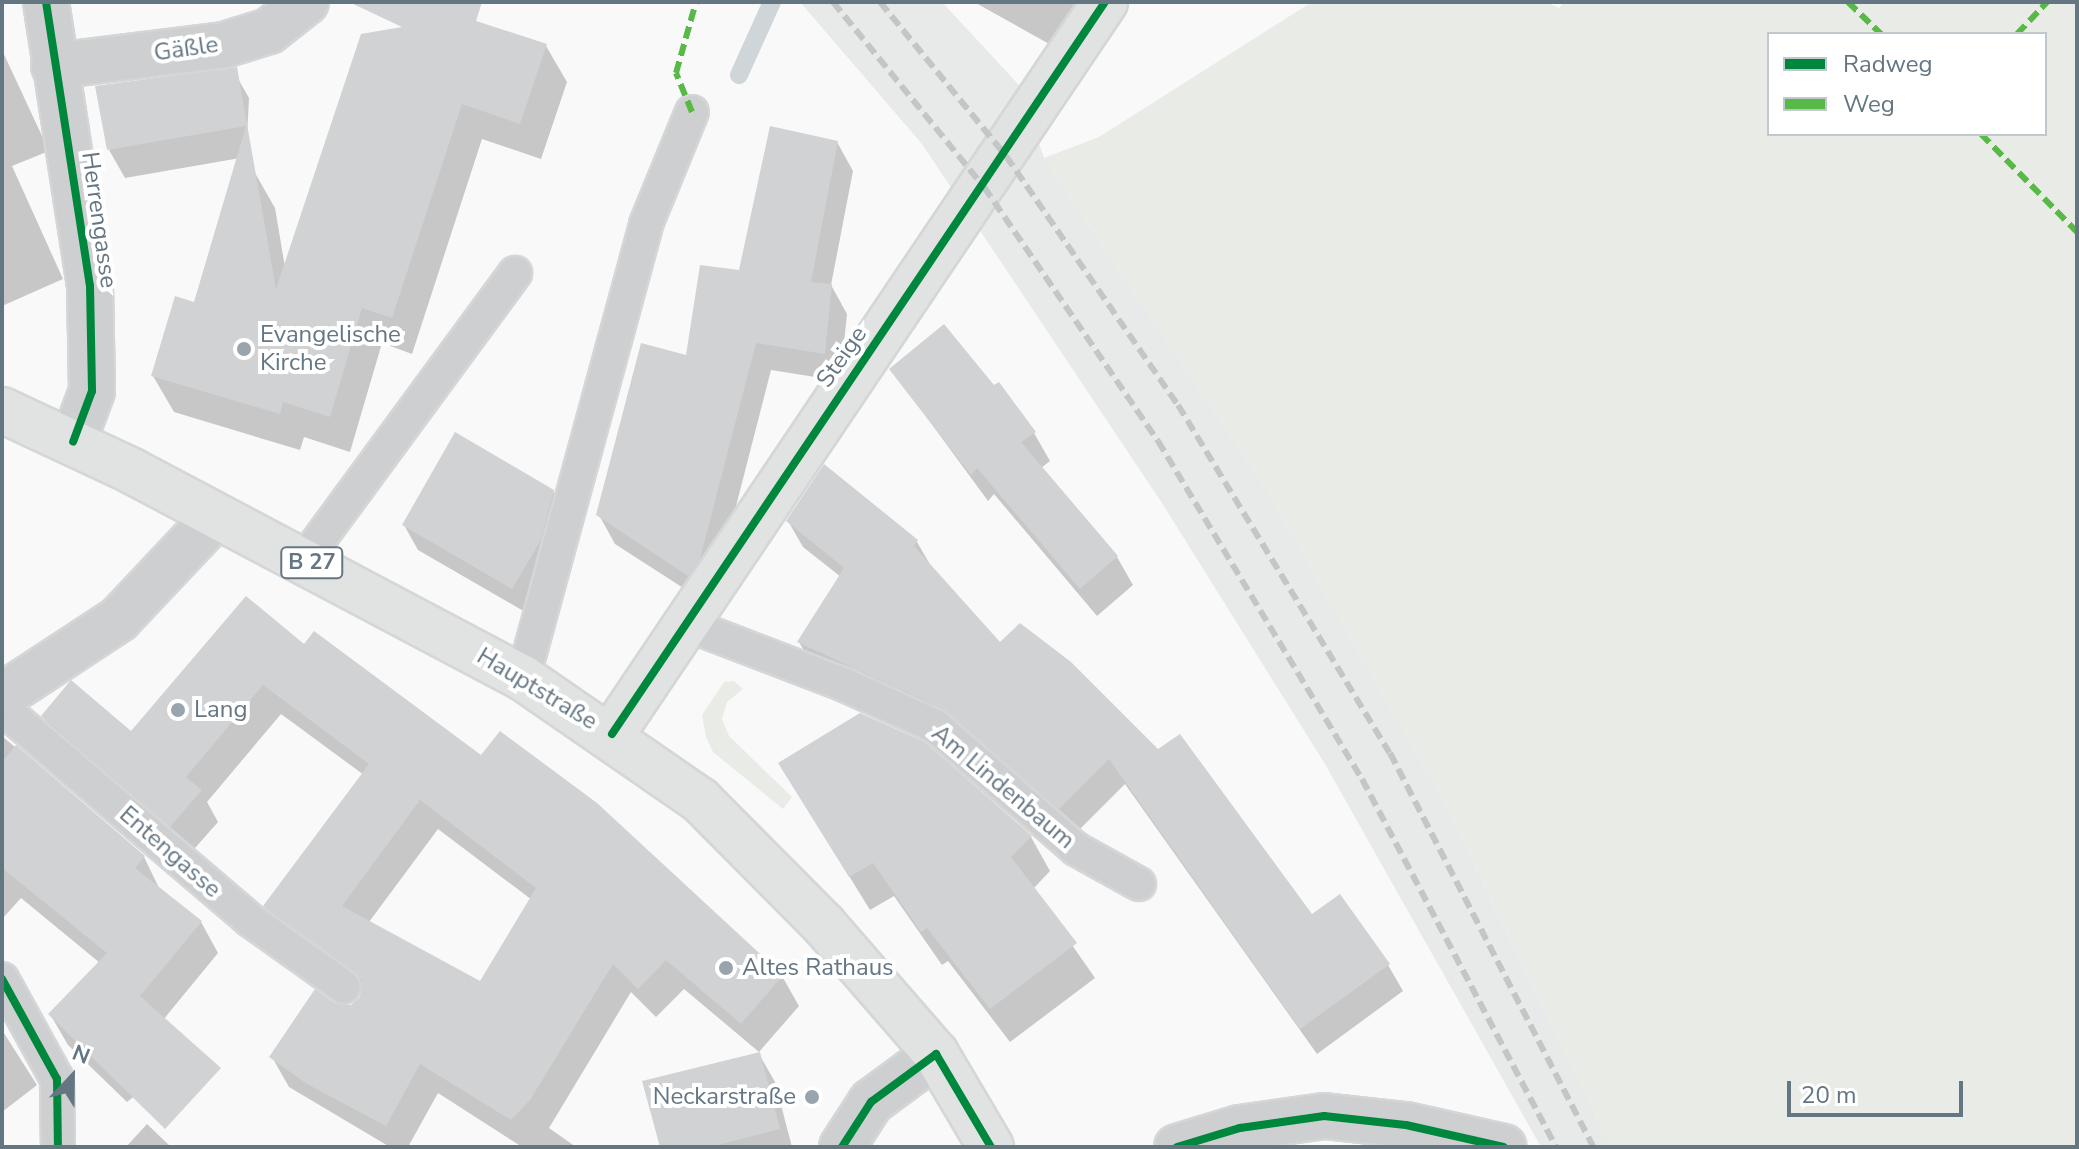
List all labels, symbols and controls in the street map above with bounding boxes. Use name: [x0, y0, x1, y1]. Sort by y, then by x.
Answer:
street label: Gäßle: [152, 30, 220, 68]
legend: [1767, 32, 2047, 136]
text: Radweg: [1843, 48, 1933, 80]
text: Weg: [1843, 88, 1895, 120]
street label: Herrengasse: [75, 150, 123, 290]
place label: Evangelische Kirche: [260, 321, 401, 377]
street label: Steige: [811, 321, 873, 393]
marker: Evangelische Kirche: [235, 340, 253, 358]
road number: B 27: [280, 545, 344, 581]
street label: Hauptstraße: [472, 642, 602, 736]
place label: Lang: [194, 696, 247, 724]
marker: Lang: [169, 701, 187, 719]
street label: Am Lindenbaum: [926, 719, 1080, 855]
street label: Entengasse: [113, 800, 227, 904]
place label: Altes Rathaus: [742, 954, 894, 982]
marker: Altes Rathaus: [717, 959, 735, 977]
north arrow: [32, 1037, 112, 1117]
text: N: [68, 1038, 94, 1072]
scale bar: [1791, 1065, 1967, 1115]
text: 20 m: [1801, 1079, 1857, 1111]
place label: Neckarstraße: [653, 1083, 796, 1111]
marker: Neckarstraße: [803, 1088, 821, 1106]

